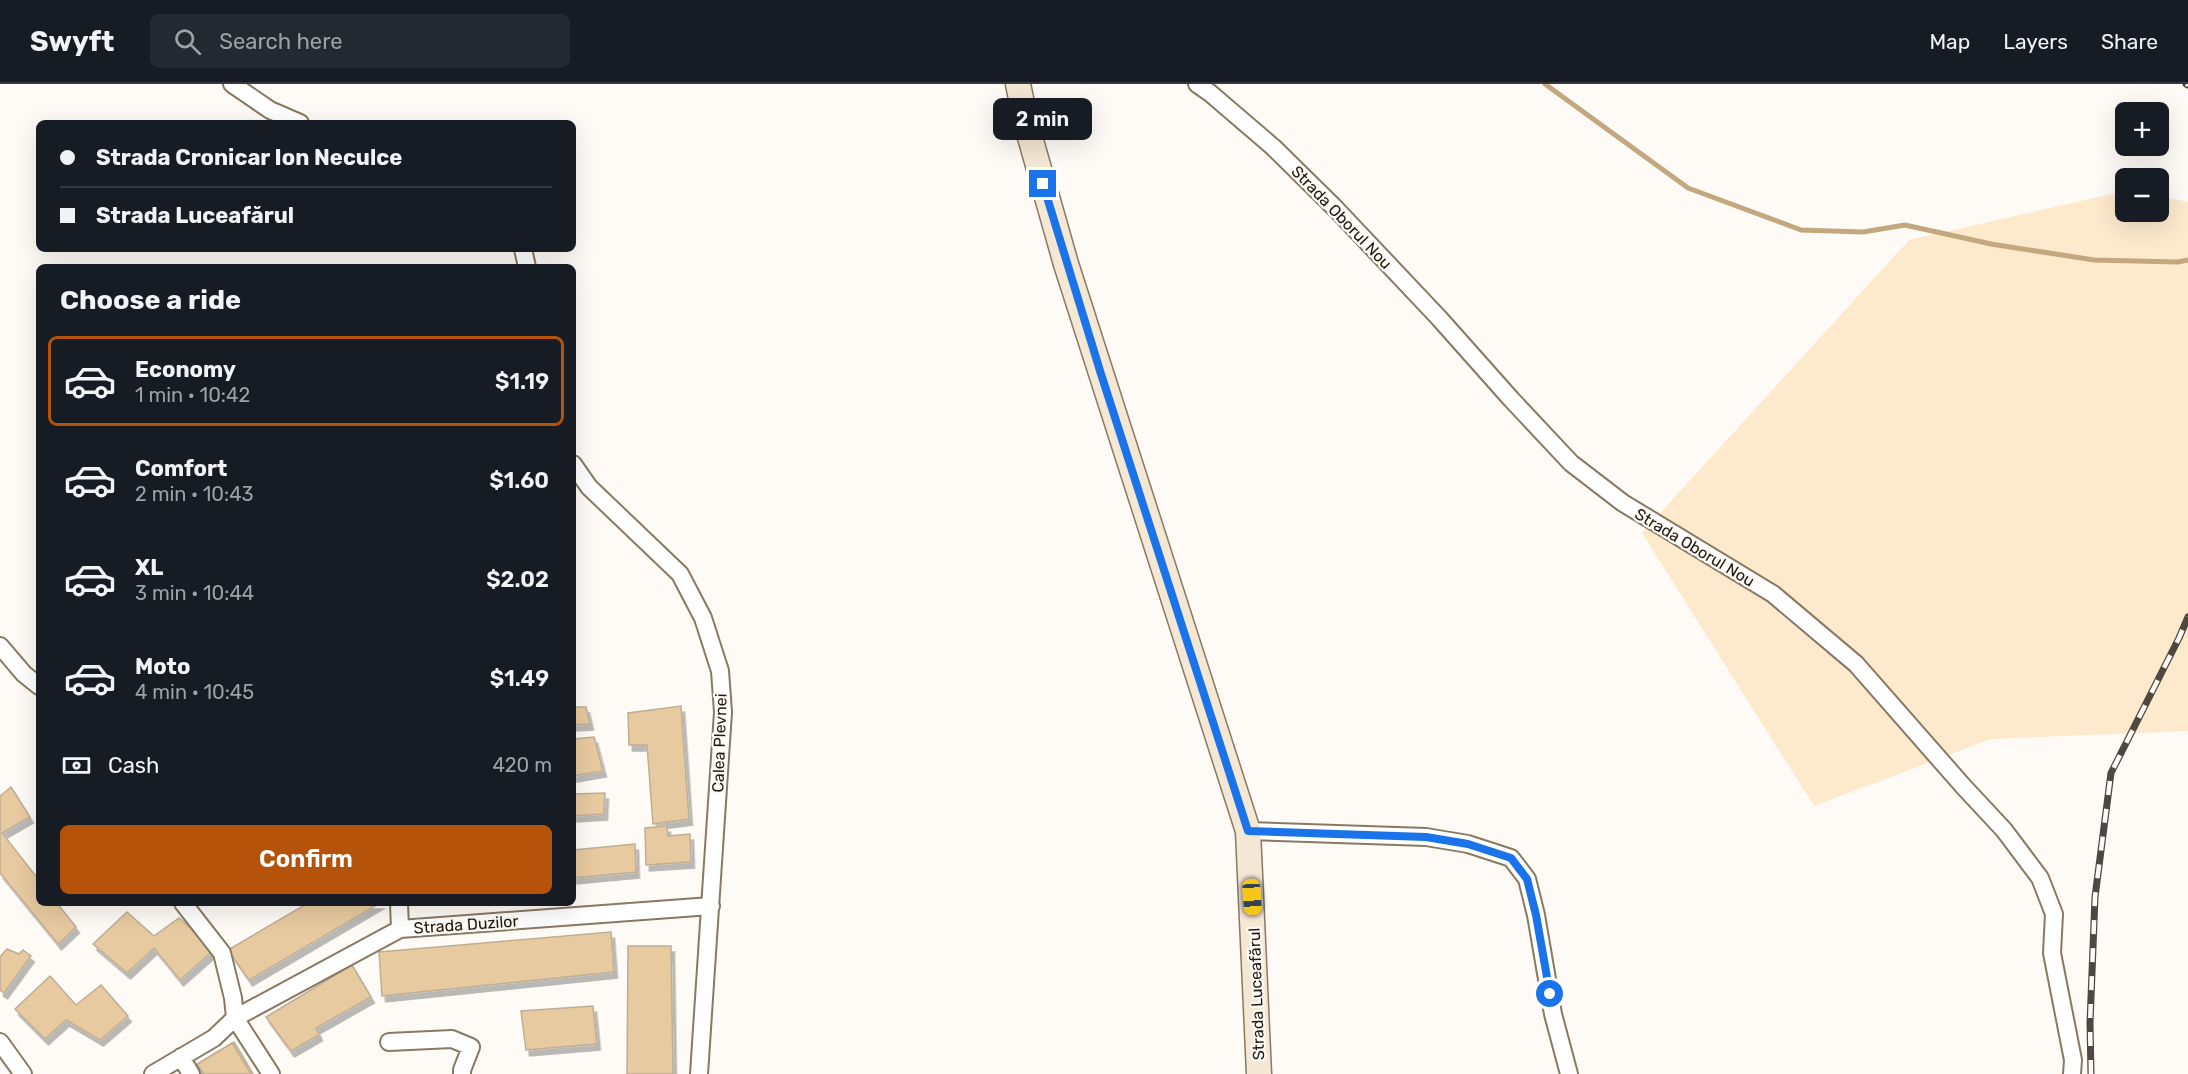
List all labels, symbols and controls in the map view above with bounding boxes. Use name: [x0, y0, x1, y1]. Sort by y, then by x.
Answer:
search box: [150, 14, 570, 68]
text: Swyft: [30, 25, 114, 58]
icon: search: [171, 25, 204, 58]
text: Search here: [219, 28, 343, 55]
text: Map: [1929, 29, 1970, 54]
text: Layers: [2003, 29, 2068, 54]
text: Share: [2101, 29, 2158, 54]
callout: 2 min: [994, 97, 1092, 139]
map controls: [2115, 102, 2169, 222]
button: +: [2115, 102, 2169, 156]
text: 2 min: [1016, 107, 1069, 131]
text: Strada Cronicar Ion Neculce: [96, 144, 402, 171]
street label: Strada Oborul Nou: [1287, 162, 1396, 273]
button: −: [2115, 168, 2169, 222]
route end: [1029, 170, 1056, 197]
text: Strada Luceafărul: [96, 202, 294, 229]
text: Choose a ride: [60, 284, 241, 316]
icon: car: [63, 354, 117, 408]
text: Economy: [135, 356, 236, 383]
text: $1.19: [495, 368, 549, 395]
text: 1 min · 10:42: [135, 383, 250, 407]
icon: car: [63, 453, 117, 507]
text: Comfort: [135, 455, 227, 482]
text: $1.60: [489, 467, 549, 494]
text: 2 min · 10:43: [135, 482, 254, 506]
street label: Strada Oborul Nou: [1631, 504, 1758, 591]
icon: car: [63, 552, 117, 606]
text: XL: [135, 554, 163, 581]
text: $2.02: [486, 566, 549, 593]
text: 3 min · 10:44: [135, 581, 254, 605]
icon: car: [63, 651, 117, 705]
text: Moto: [135, 653, 190, 680]
text: $1.49: [490, 665, 549, 692]
text: 4 min · 10:45: [135, 680, 254, 704]
street label: Calea Plevnei: [708, 693, 731, 793]
icon: cash: [60, 749, 93, 782]
text: Cash: [108, 752, 159, 779]
text: 420 m: [492, 753, 552, 777]
button: Confirm: [60, 825, 552, 894]
car: [1242, 878, 1262, 916]
street label: Strada Duzilor: [413, 911, 519, 938]
street label: Strada Luceafărul: [1245, 927, 1268, 1061]
route start: [1536, 980, 1563, 1007]

